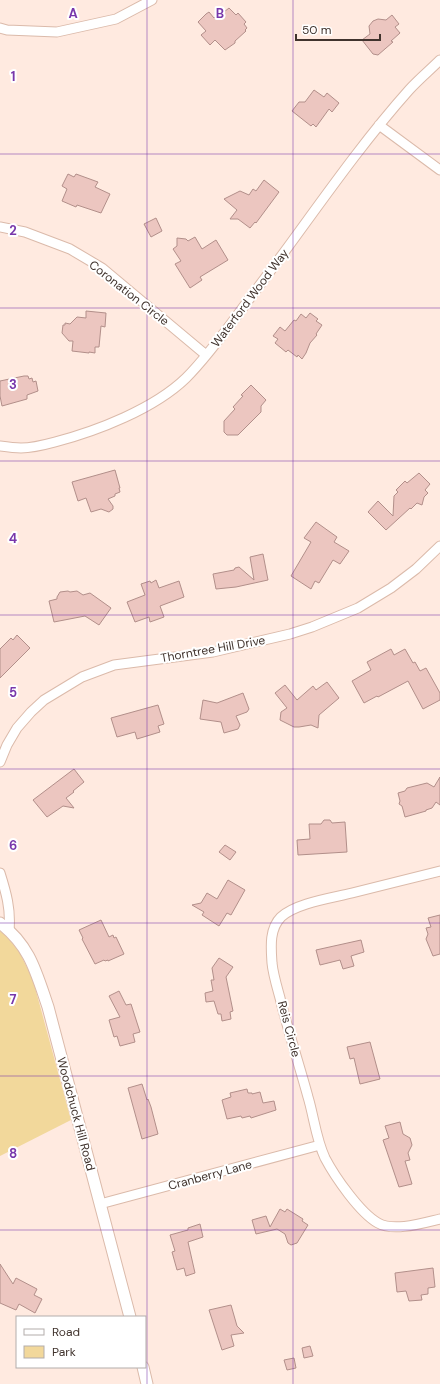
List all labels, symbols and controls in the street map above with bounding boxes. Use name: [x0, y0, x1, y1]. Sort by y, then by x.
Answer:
text: A: [68, 5, 78, 22]
text: B: [216, 5, 224, 22]
scale bar: [296, 16, 380, 42]
text: 50 m: [302, 22, 331, 38]
text: 1: [11, 68, 15, 85]
text: 2: [9, 222, 17, 239]
street label: Waterford Wood Way: [208, 245, 292, 350]
street label: Coronation Circle: [86, 257, 172, 329]
text: 3: [9, 376, 17, 393]
text: 4: [9, 530, 17, 547]
street label: Thorntree Hill Drive: [159, 632, 267, 666]
text: 5: [9, 684, 17, 701]
text: 6: [9, 837, 17, 854]
text: 7: [10, 991, 17, 1008]
street label: Reis Circle: [274, 999, 304, 1059]
street label: Woodchuck Hill Road: [53, 1055, 99, 1173]
text: 8: [9, 1145, 17, 1162]
street label: Cranberry Lane: [166, 1156, 254, 1194]
legend: [16, 1316, 146, 1368]
text: Road: [52, 1324, 80, 1340]
text: Park: [52, 1344, 76, 1360]

